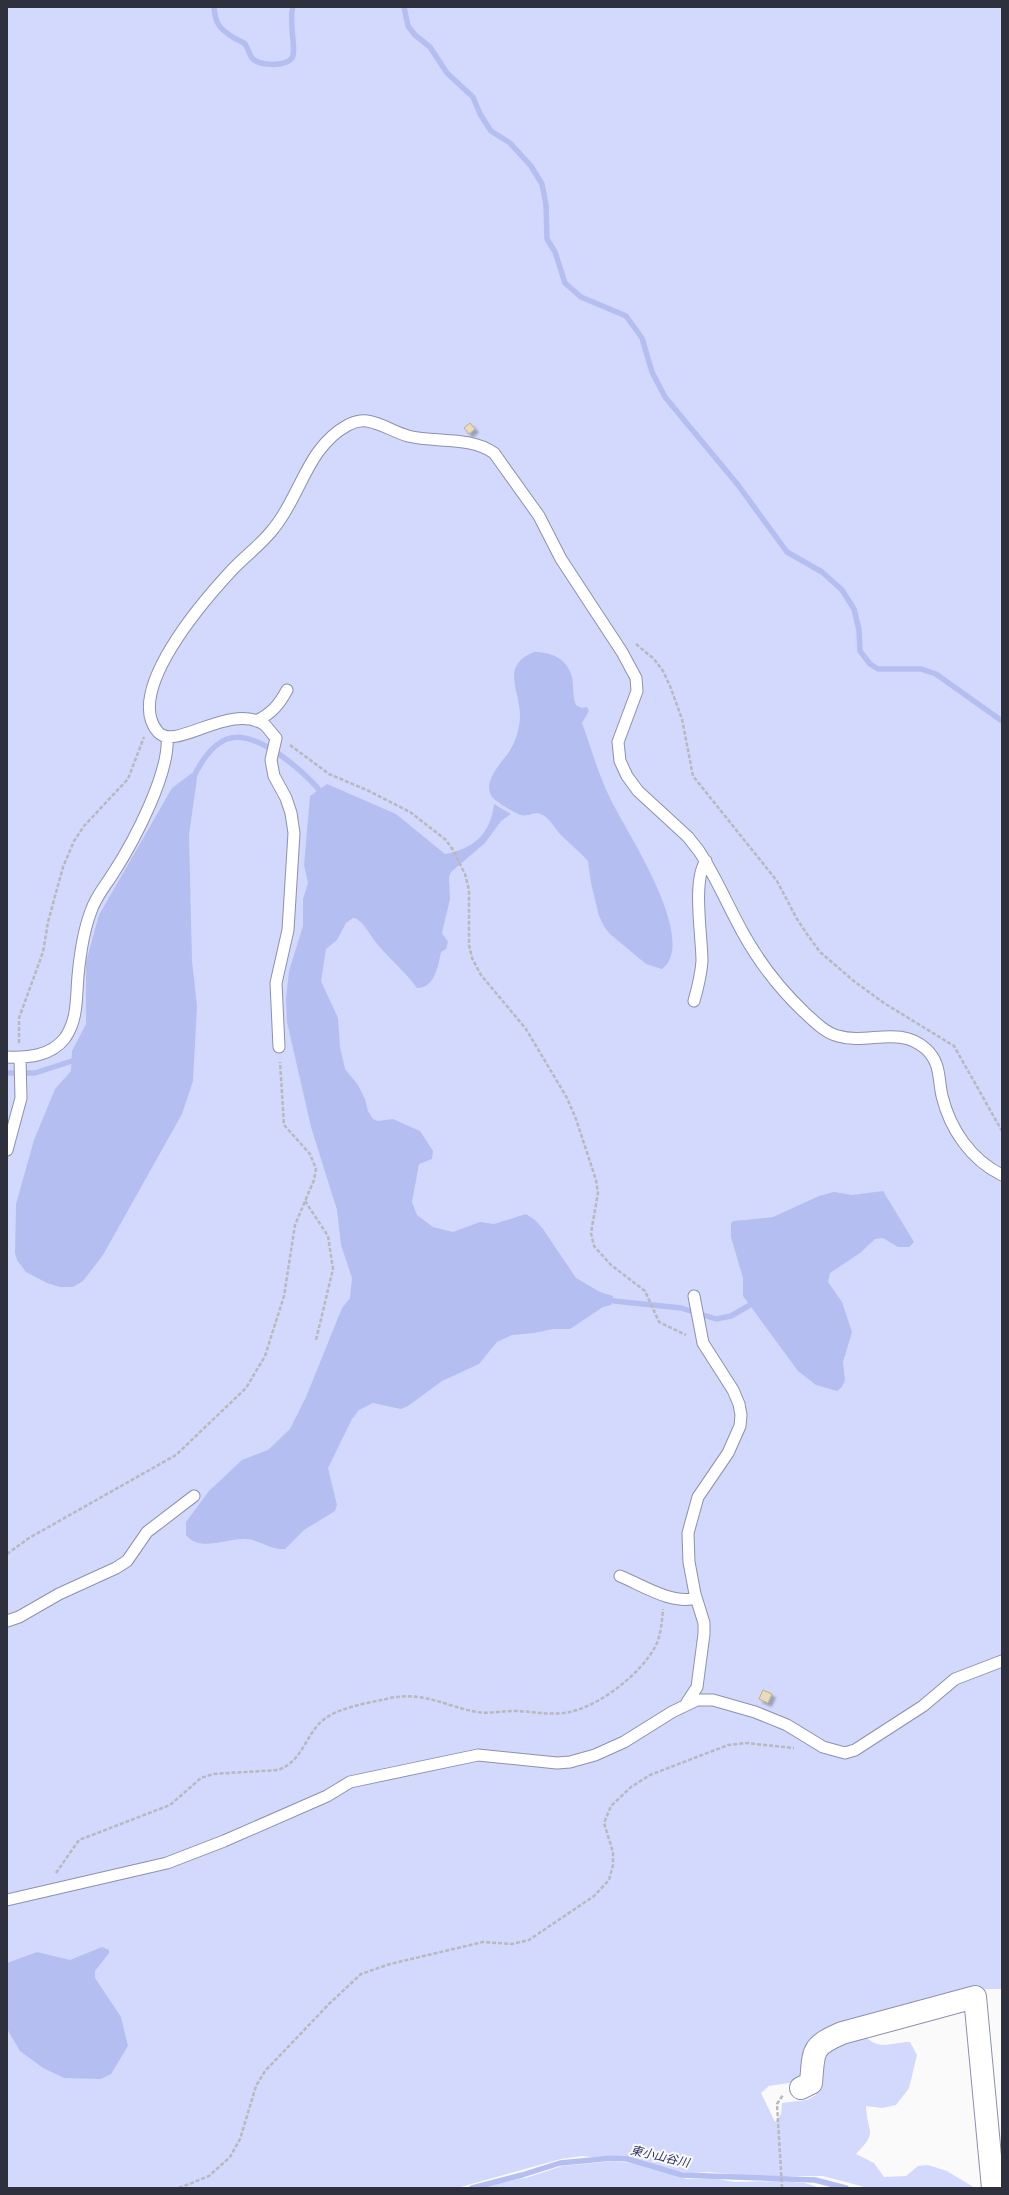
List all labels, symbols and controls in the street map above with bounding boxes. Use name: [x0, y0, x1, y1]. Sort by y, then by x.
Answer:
water label: 東小山谷川: [629, 2142, 693, 2171]

